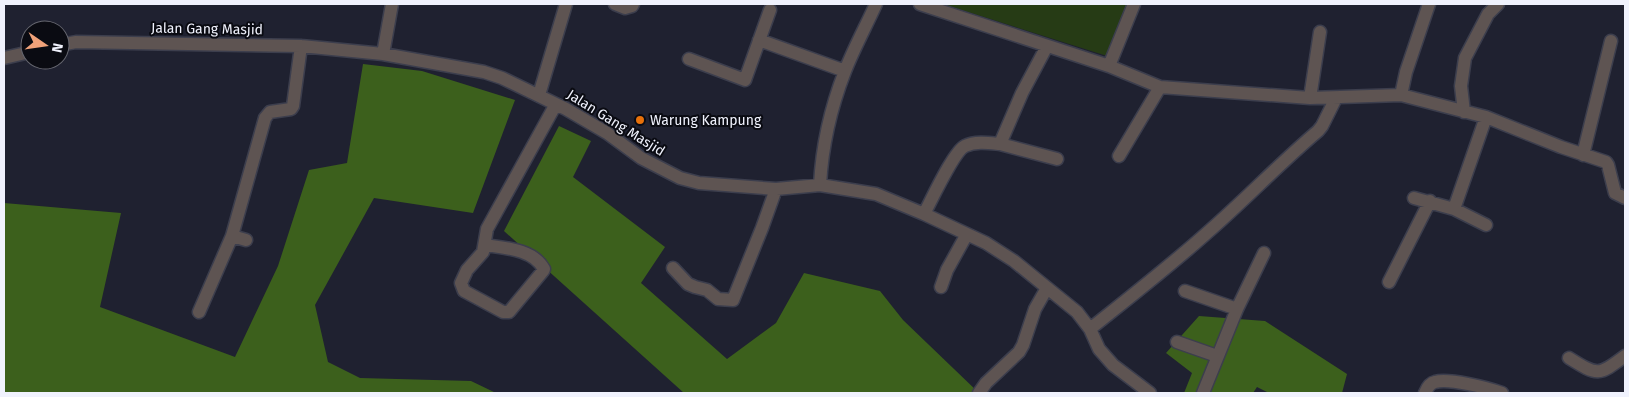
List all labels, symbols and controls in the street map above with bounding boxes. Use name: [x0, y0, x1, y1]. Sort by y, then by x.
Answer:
north arrow: [20, 20, 70, 70]
street label: Jalan Gang Masjid: [151, 20, 263, 38]
text: N: [48, 41, 67, 54]
street label: Jalan Gang Masjid: [564, 86, 668, 160]
place label: Warung Kampung: [650, 112, 762, 129]
marker: Warung Kampung: [634, 114, 646, 126]

